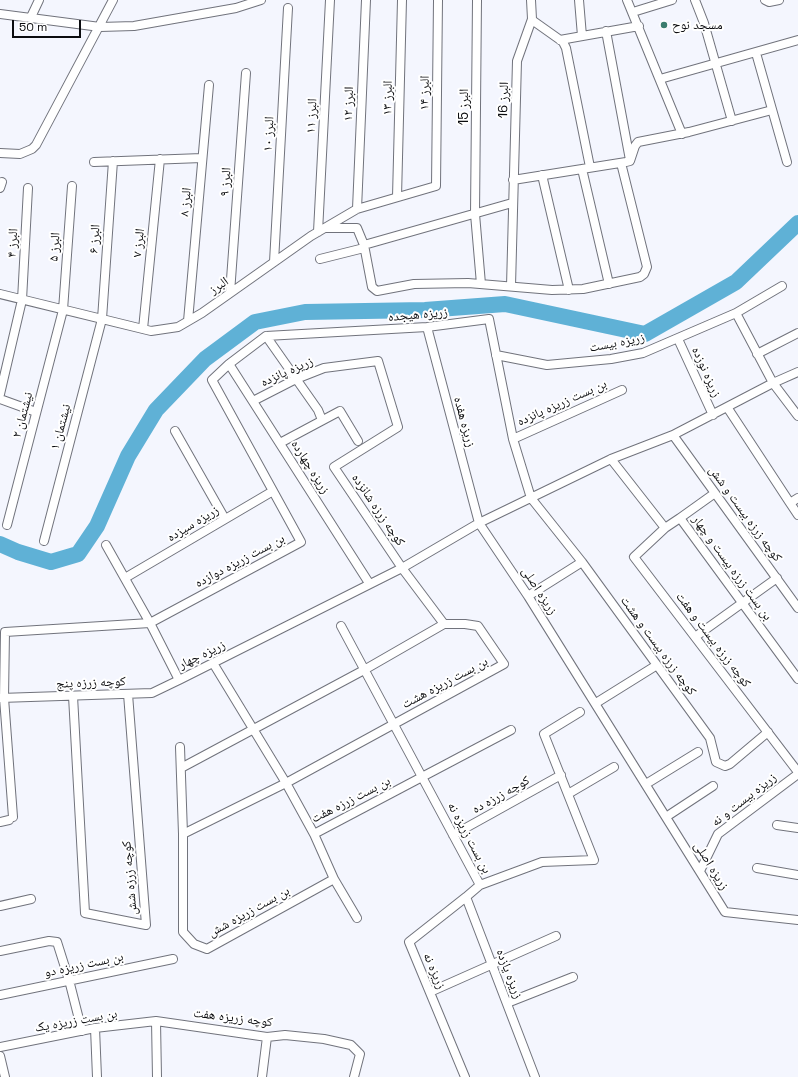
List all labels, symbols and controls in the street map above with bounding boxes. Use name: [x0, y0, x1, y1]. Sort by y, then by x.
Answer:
scale bar: [14, 12, 83, 38]
place label: مسجد نوح: [672, 17, 723, 33]
text: 50 m: [19, 19, 47, 35]
marker: مسجد نوح: [659, 20, 669, 30]
street label: البرز ۱۴: [417, 75, 433, 111]
street label: البرز ۱۳: [380, 80, 396, 116]
street label: البرز 16: [496, 81, 512, 119]
street label: البرز ۱۲: [341, 86, 357, 122]
street label: البرز 15: [456, 89, 472, 125]
street label: البرز ۱۱: [303, 98, 321, 134]
street label: البرز ۱۰: [260, 116, 278, 152]
street label: البرز ۹: [217, 167, 235, 197]
street label: البرز ۸: [177, 187, 195, 217]
street label: البرز ۶: [86, 224, 104, 254]
street label: البرز ۴: [4, 228, 22, 258]
street label: البرز ۷: [130, 228, 148, 258]
street label: البرز ۵: [46, 232, 64, 262]
street label: البرز: [206, 274, 232, 298]
street label: زریزه هیجده: [388, 305, 448, 325]
street label: زریزه بیست: [588, 330, 646, 356]
street label: زریزه نوزده: [688, 344, 724, 400]
street label: زریزه پانزده: [258, 354, 316, 390]
street label: بن بست زریزه پانزده: [515, 376, 609, 430]
street label: نيشتمان ۲: [9, 390, 37, 440]
street label: زریزه هفده: [450, 395, 478, 449]
street label: نيشتمان ۱: [47, 402, 75, 452]
street label: زریزه چهارده: [287, 437, 333, 497]
street label: کوچه زرزه بیست و شش: [705, 463, 785, 565]
street label: کوچه زرزه شانزده: [348, 471, 408, 549]
street label: زریزه سیزده: [164, 502, 222, 546]
street label: بن بست زرزه بیست و چهار: [689, 512, 775, 624]
street label: بن بست زریزه دوازده: [192, 531, 288, 591]
street label: زریزه اصلی: [518, 564, 560, 618]
street label: کوچه زرزه بیست و هفت: [672, 589, 754, 691]
street label: کوچه زرزه بیست و هشت: [617, 593, 699, 699]
street label: زریزه چهار: [176, 637, 228, 673]
street label: بن بست زریزه هشت: [399, 654, 491, 712]
street label: کوچه زرزه پنج: [56, 674, 126, 692]
street label: زریزه بیست و نه: [708, 770, 780, 830]
street label: بن بست زرزه هفت: [309, 773, 393, 827]
street label: کوچه زرزه ده: [470, 773, 532, 817]
street label: بن بست زریزه نه: [444, 800, 494, 876]
street label: زریزه اصلی: [690, 839, 732, 893]
street label: کوچه زرزه شش: [119, 840, 141, 916]
street label: بن بست زریزه شش: [205, 883, 293, 941]
street label: زریزه یازده: [492, 947, 526, 1001]
street label: بن بست زریزه دو: [43, 949, 125, 981]
street label: زریزه نه: [419, 951, 449, 991]
street label: کوچه زریزه هفت: [193, 1005, 273, 1031]
street label: بن بست زریزه یک: [33, 1006, 119, 1036]

